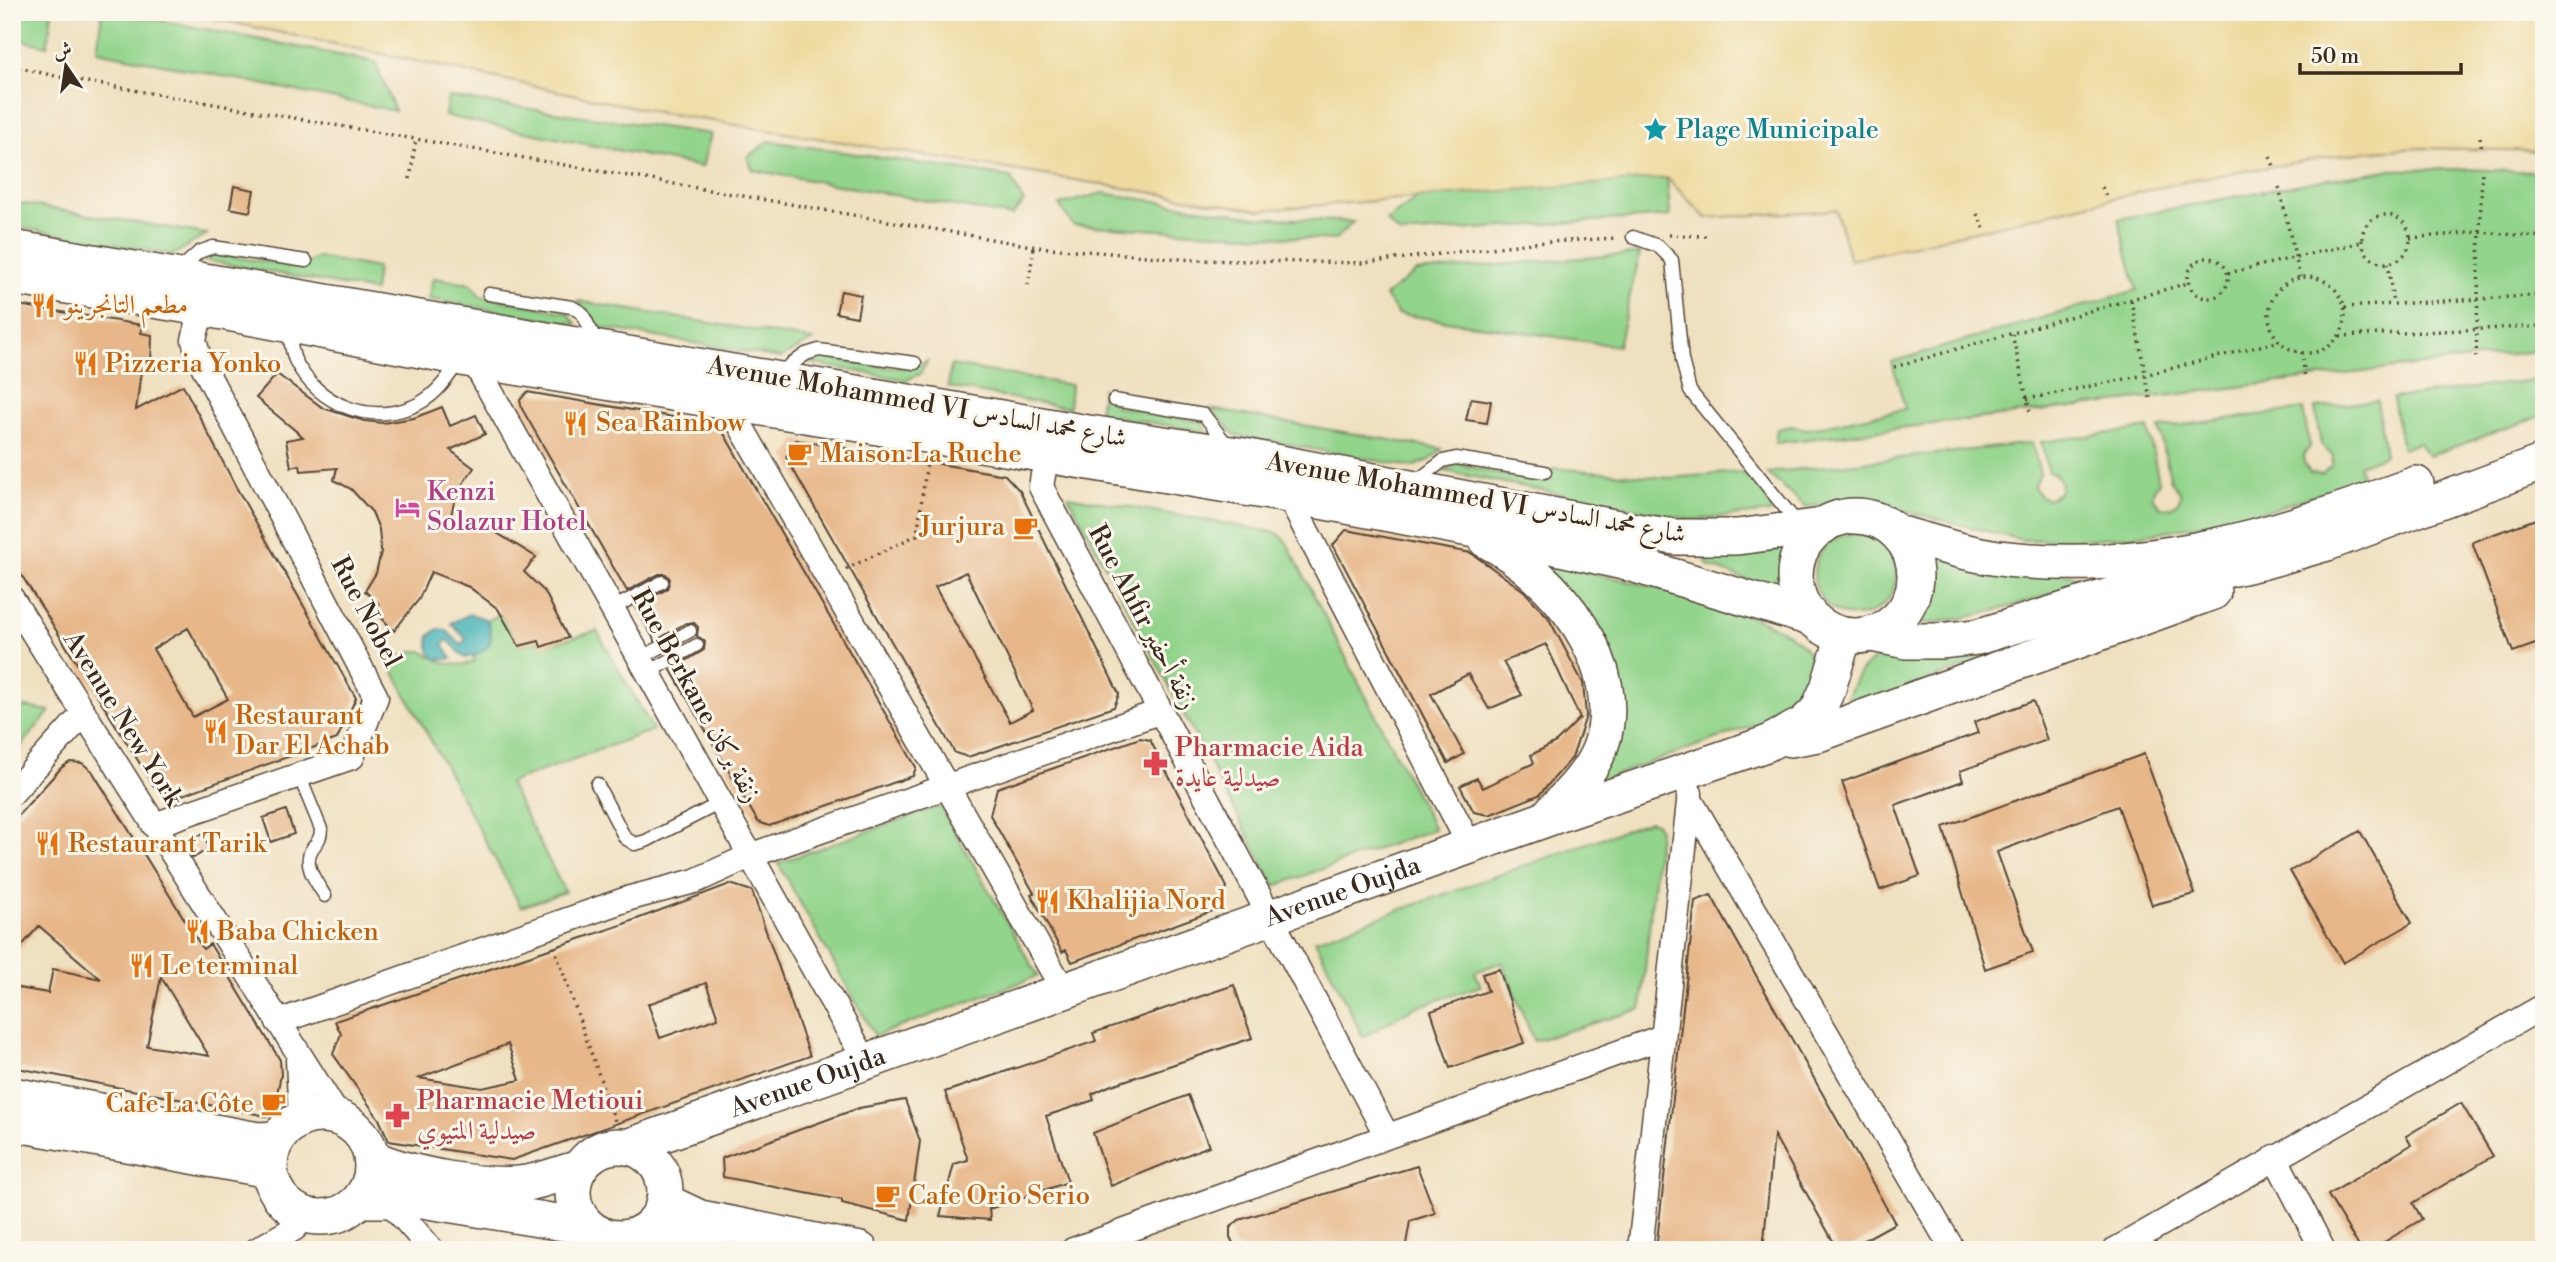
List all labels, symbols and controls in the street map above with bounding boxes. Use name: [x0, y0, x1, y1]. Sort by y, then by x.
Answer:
north arrow: [32, 32, 102, 102]
scale bar: [2300, 32, 2462, 76]
text: ش: [51, 37, 74, 64]
text: 50 m: [2311, 44, 2359, 70]
place label: Plage Municipale: [1676, 114, 1879, 146]
place icon: Plage Municipale: [1642, 116, 1670, 144]
place label: مطعم التانجرينو: [61, 289, 188, 329]
restaurant icon: مطعم التانجرينو: [30, 291, 58, 319]
place label: Pizzeria Yonko: [105, 348, 281, 380]
street label: Avenue Mohammed VI شارع محمد السادس: [703, 349, 1129, 460]
restaurant icon: Pizzeria Yonko: [71, 350, 99, 378]
place label: Sea Rainbow: [596, 407, 746, 439]
restaurant icon: Sea Rainbow: [562, 409, 590, 437]
place label: Maison La Ruche: [820, 438, 1022, 470]
cafe icon: Maison La Ruche: [786, 440, 814, 468]
street label: Avenue Mohammed VI شارع محمد السادس: [1262, 445, 1688, 556]
place label: Kenzi Solazur Hotel: [427, 476, 587, 538]
hotel icon: Kenzi Solazur Hotel: [393, 493, 421, 521]
place label: Jurjura: [919, 511, 1006, 543]
cafe icon: Jurjura: [1011, 513, 1039, 541]
street label: Rue Ahfir زنقة أحفير: [1081, 518, 1207, 715]
street label: Rue Nobel: [324, 551, 409, 673]
street label: Rue Berkane زنقة بركان: [624, 584, 768, 808]
street label: Avenue New York: [56, 625, 190, 814]
place label: Restaurant Dar El Achab: [235, 700, 389, 762]
restaurant icon: Restaurant Dar El Achab: [201, 717, 229, 745]
place label: Pharmacie Aida صيدلية عايدة: [1175, 732, 1365, 794]
pharmacy icon: Pharmacie Aida صيدلية عايدة: [1141, 749, 1169, 777]
place label: Restaurant Tarik: [68, 828, 268, 860]
restaurant icon: Restaurant Tarik: [34, 830, 62, 858]
street label: Avenue Oujda: [1260, 849, 1426, 934]
place label: Khalijia Nord: [1067, 885, 1226, 917]
restaurant icon: Khalijia Nord: [1033, 887, 1061, 915]
place label: Baba Chicken: [216, 916, 379, 948]
restaurant icon: Baba Chicken: [183, 918, 211, 946]
place label: Le terminal: [161, 950, 299, 982]
restaurant icon: Le terminal: [127, 952, 155, 980]
street label: Avenue Oujda: [725, 1040, 891, 1125]
place label: Pharmacie Metioui صيدلية المتيوي: [417, 1085, 643, 1151]
place label: Cafe La Côte: [105, 1088, 254, 1120]
cafe icon: Cafe La Côte: [260, 1090, 288, 1118]
pharmacy icon: Pharmacie Metioui صيدلية المتيوي: [383, 1102, 411, 1130]
place label: Cafe Orio Serio: [908, 1180, 1090, 1212]
cafe icon: Cafe Orio Serio: [874, 1182, 902, 1210]

